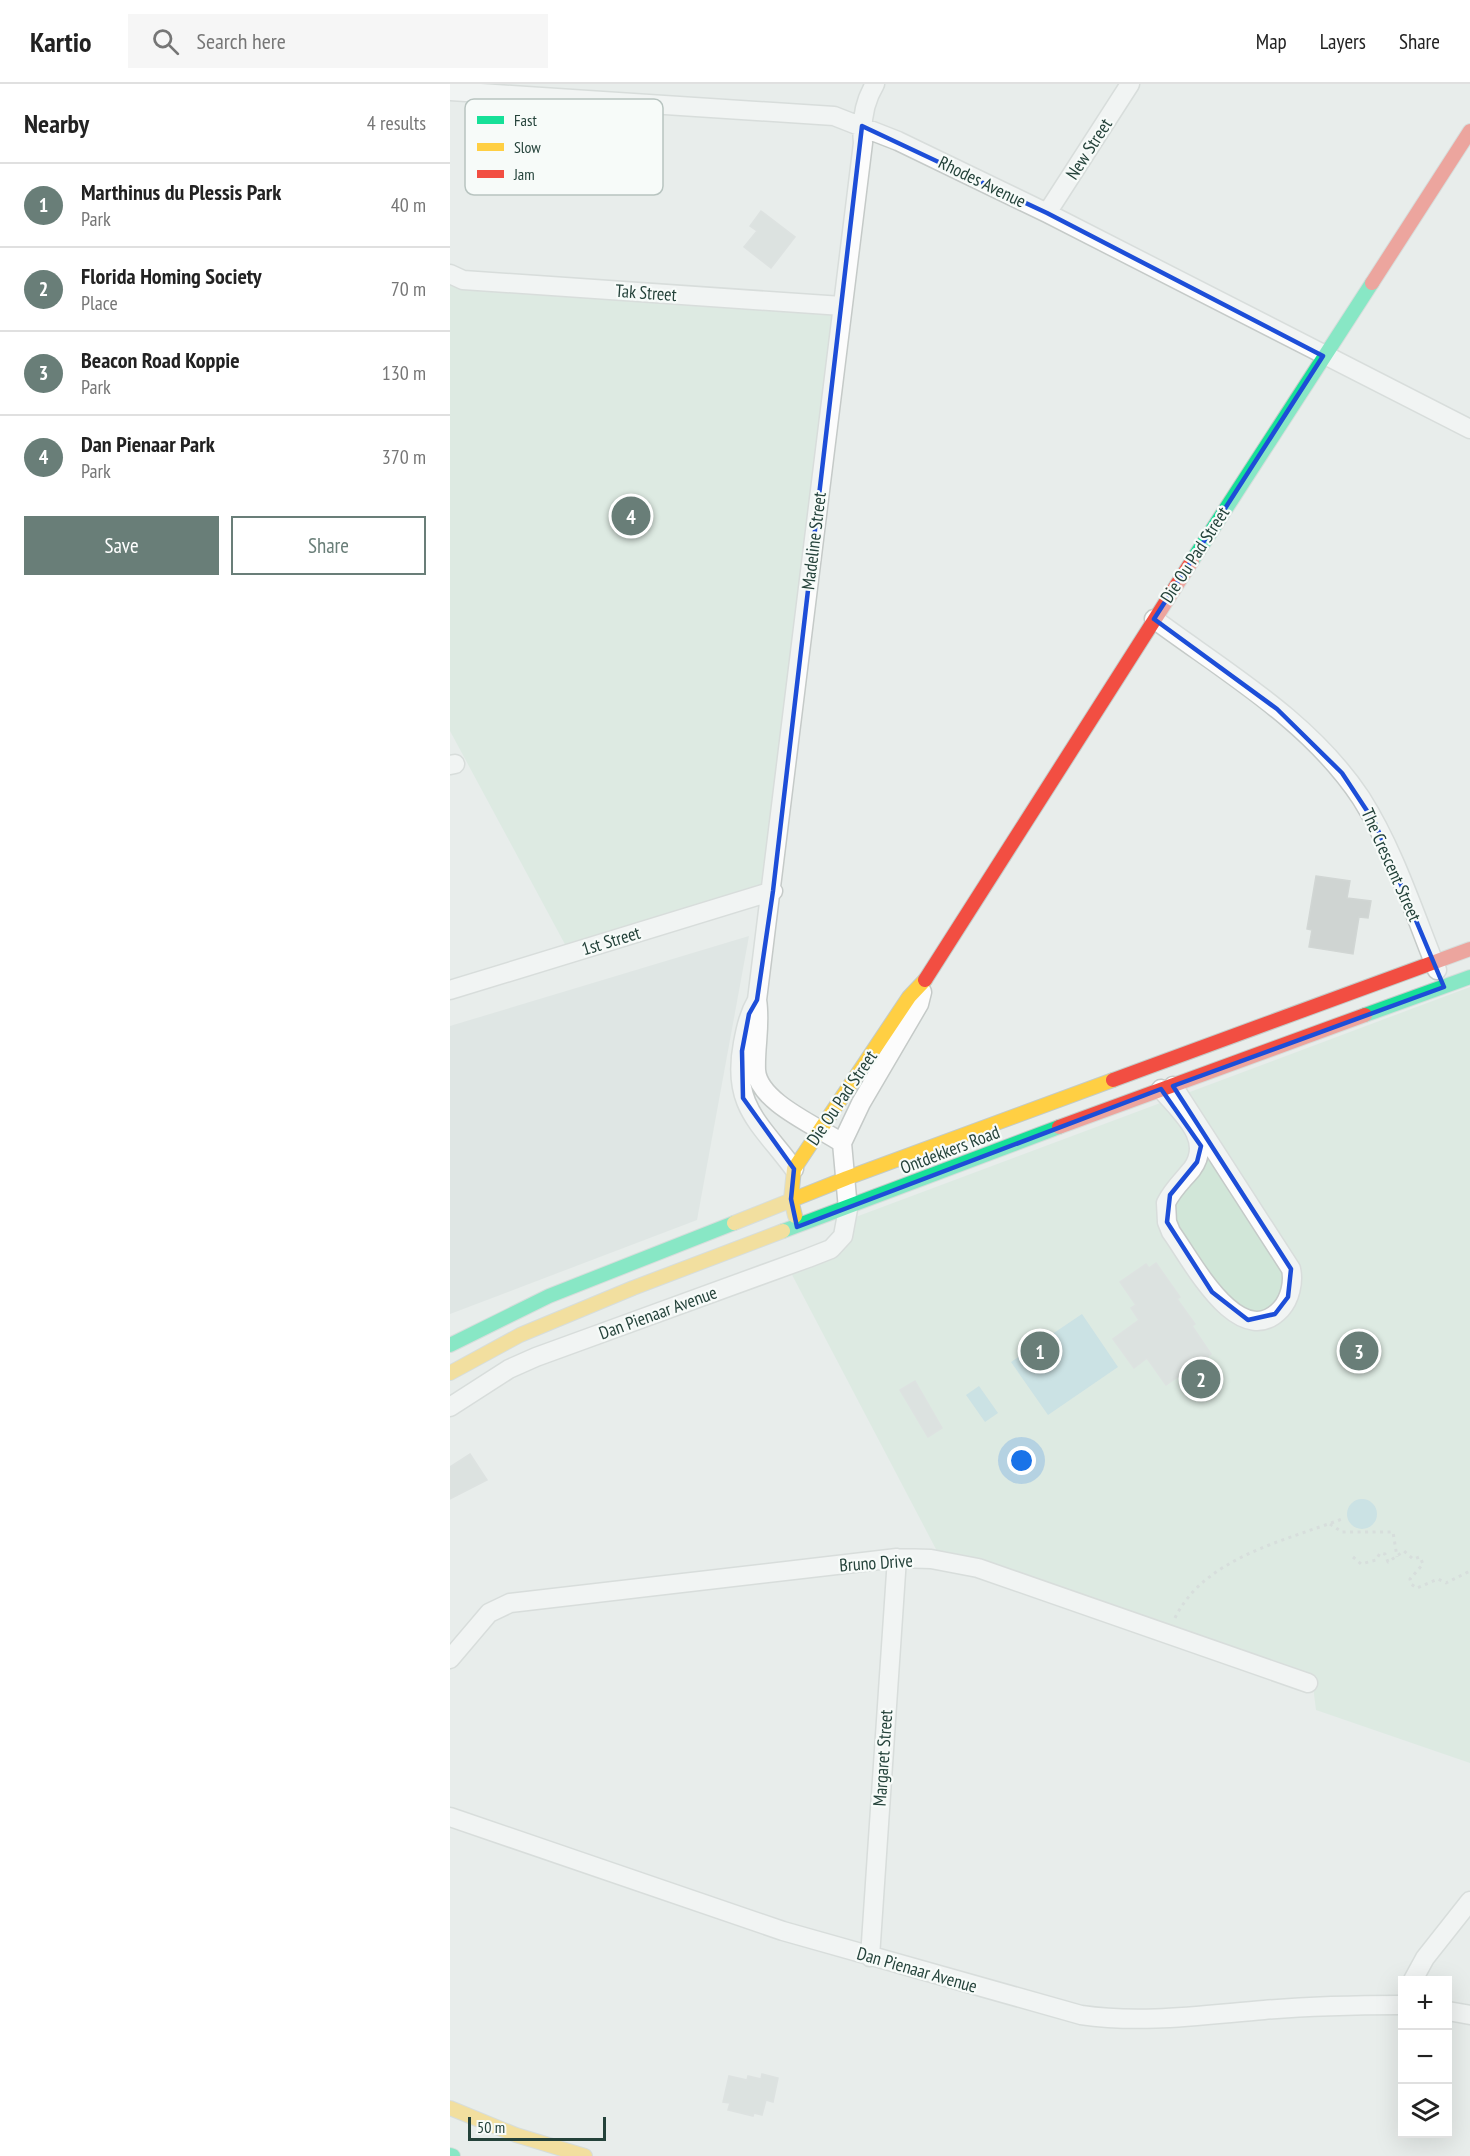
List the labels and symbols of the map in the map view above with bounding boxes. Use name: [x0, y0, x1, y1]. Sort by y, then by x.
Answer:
legend: [465, 99, 663, 195]
text: Fast: [514, 110, 537, 130]
street label: New Street: [1060, 114, 1117, 184]
text: Slow: [514, 137, 541, 157]
street label: Rhodes Avenue: [935, 151, 1030, 213]
text: Jam: [513, 164, 535, 184]
street label: Tak Street: [615, 279, 677, 306]
street label: Madeline Street: [796, 491, 831, 591]
pin: 4: [612, 494, 651, 538]
street label: Die Ou Pad Street: [1155, 502, 1234, 607]
street label: The Crescent Street: [1356, 805, 1427, 925]
street label: 1st Street: [579, 921, 643, 960]
street label: Die Ou Pad Street: [801, 1046, 882, 1150]
street label: Ontdekkers Road: [897, 1120, 1003, 1179]
street label: Dan Pienaar Avenue: [596, 1281, 720, 1345]
pin: 1: [1020, 1328, 1060, 1374]
pin: 3: [1340, 1328, 1378, 1374]
pin: 2: [1182, 1356, 1221, 1402]
your location: [1007, 1446, 1036, 1475]
street label: Bruno Drive: [839, 1548, 913, 1577]
street label: Margaret Street: [868, 1709, 897, 1807]
street label: Dan Pienaar Avenue: [854, 1941, 980, 1998]
scale bar: [468, 2114, 606, 2142]

